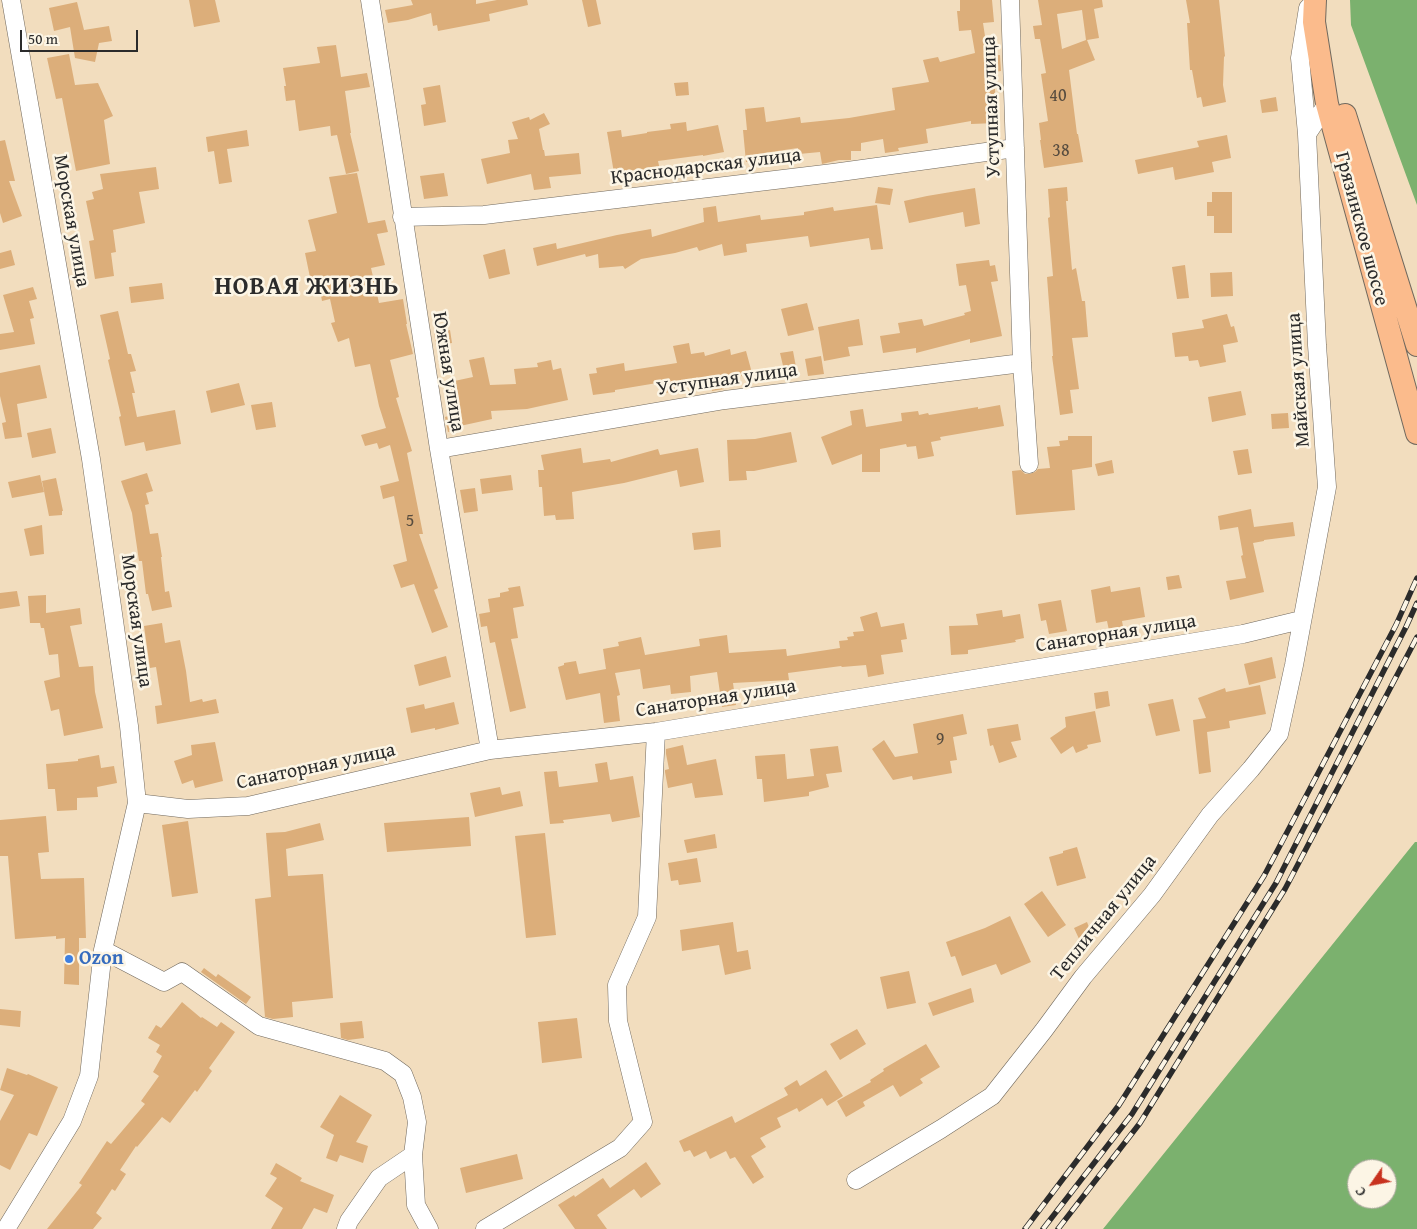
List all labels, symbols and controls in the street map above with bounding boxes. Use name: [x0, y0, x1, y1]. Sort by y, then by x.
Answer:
scale bar: [22, 20, 140, 52]
text: 50 m: [28, 28, 58, 49]
street label: Уступная улица: [978, 36, 1006, 178]
house number: 40: [1049, 85, 1067, 107]
house number: 38: [1052, 140, 1070, 162]
street label: Краснодарская улица: [609, 143, 803, 191]
street label: Грязинское шоссе: [1329, 149, 1393, 309]
street label: Морская улица: [48, 153, 94, 289]
district label: НОВАЯ ЖИЗНЬ: [213, 273, 401, 303]
street label: Южная улица: [427, 310, 469, 434]
street label: Майская улица: [1282, 312, 1316, 448]
street label: Уступная улица: [655, 358, 799, 402]
house number: 5: [406, 510, 414, 532]
street label: Морская улица: [115, 553, 157, 689]
street label: Санаторная улица: [1034, 609, 1198, 659]
street label: Санаторная улица: [634, 674, 798, 724]
house number: 9: [936, 729, 944, 751]
street label: Санаторная улица: [234, 738, 398, 796]
street label: Тепличная улица: [1046, 850, 1162, 986]
place label: Ozon: [79, 947, 124, 971]
marker: Ozon: [63, 953, 75, 965]
north arrow: [1347, 1159, 1397, 1209]
text: С: [1350, 1183, 1371, 1200]

